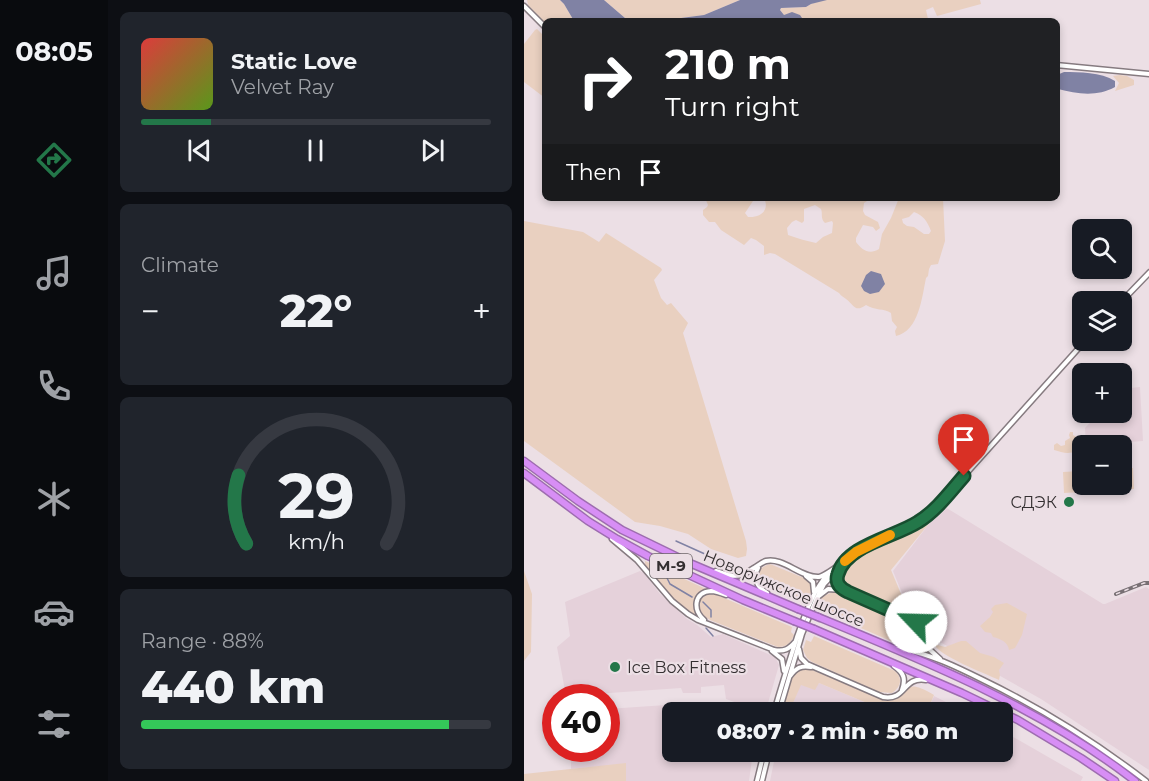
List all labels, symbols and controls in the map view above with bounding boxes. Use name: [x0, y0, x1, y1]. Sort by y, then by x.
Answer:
text: 08:05: [15, 35, 93, 68]
text: 210 m: [665, 38, 791, 90]
icon: right: [566, 42, 644, 120]
text: Static Love: [231, 48, 357, 75]
text: Velvet Ray: [231, 75, 334, 99]
text: Turn right: [665, 90, 800, 123]
icon: previous: [183, 134, 216, 167]
icon: pause: [299, 134, 332, 167]
icon: next: [416, 134, 449, 167]
icon: directions: [33, 139, 75, 181]
icon: arrive: [634, 156, 667, 189]
text: Then: [566, 159, 622, 186]
map controls: [1072, 219, 1132, 495]
button: search: [1072, 219, 1132, 279]
icon: music: [33, 252, 75, 294]
text: Climate: [141, 253, 219, 277]
text: 22°: [280, 283, 352, 338]
text: −: [141, 291, 160, 331]
text: +: [472, 291, 491, 331]
button: layers: [1072, 291, 1132, 351]
button: +: [1072, 363, 1132, 423]
icon: phone: [33, 365, 75, 407]
pin: [938, 414, 989, 476]
icon: arrive: [947, 423, 980, 456]
button: −: [1072, 435, 1132, 495]
text: 29: [278, 458, 354, 534]
icon: climate: [33, 478, 75, 520]
place label: СДЭК: [1011, 493, 1057, 512]
marker: СДЭК: [1062, 495, 1076, 509]
text: km/h: [287, 528, 345, 554]
street label: Новорижское шоссе: [700, 546, 867, 631]
road number: М-9: [650, 554, 692, 578]
position arrow: [884, 590, 948, 654]
icon: car: [33, 591, 75, 633]
text: Range · 88%: [141, 629, 264, 653]
place label: Ice Box Fitness: [627, 658, 746, 677]
text: 440 km: [141, 659, 325, 714]
marker: Ice Box Fitness: [608, 660, 622, 674]
speed limit sign: 40: [542, 684, 620, 762]
icon: filters: [33, 703, 75, 745]
text: 08:07 · 2 min · 560 m: [717, 718, 958, 745]

